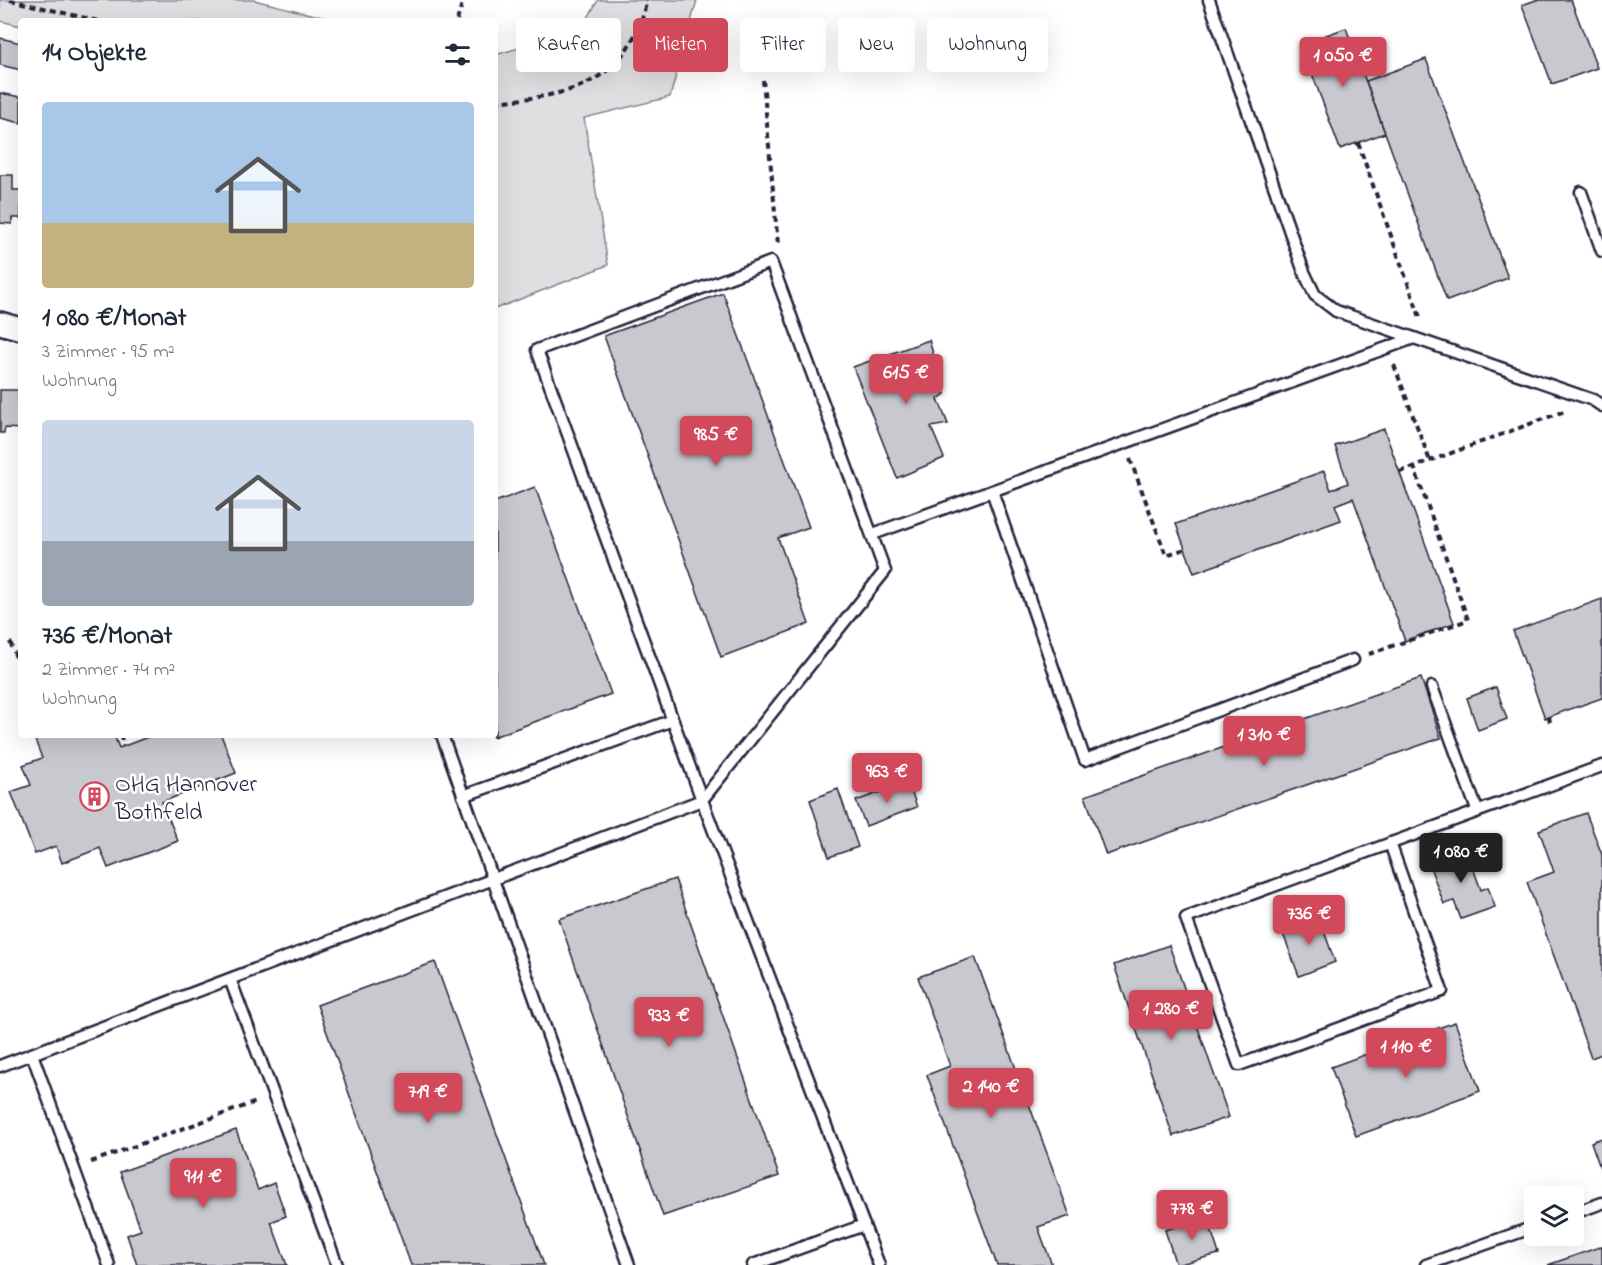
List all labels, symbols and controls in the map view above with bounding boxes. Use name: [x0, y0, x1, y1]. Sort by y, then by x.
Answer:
chip: Kaufen: [516, 18, 621, 72]
chip: Mieten: [633, 18, 728, 72]
chip: Filter: [740, 18, 826, 72]
chip: Neu: [838, 18, 915, 72]
chip: Wohnung: [927, 18, 1048, 72]
text: 14 Objekte: [42, 35, 146, 73]
pin: 1 050 €: [1288, 37, 1398, 88]
icon: filters: [441, 38, 474, 71]
text: 1 050 €: [1313, 42, 1373, 71]
icon: home: [204, 141, 312, 249]
text: 1 080 €/Monat: [42, 300, 187, 338]
text: 3 Zimmer · 95 m²: [42, 338, 175, 367]
pin: 615 €: [864, 354, 948, 405]
text: 615 €: [883, 359, 929, 388]
text: Wohnung: [42, 367, 117, 396]
pin: 985 €: [674, 416, 758, 467]
text: 985 €: [694, 421, 738, 450]
icon: home: [204, 459, 312, 567]
text: 736 €/Monat: [42, 618, 172, 656]
text: 2 Zimmer · 74 m²: [42, 656, 175, 685]
text: Wohnung: [42, 685, 117, 714]
pin: 1 310 €: [1209, 716, 1319, 767]
text: 1 310 €: [1237, 721, 1291, 750]
pin: 963 €: [845, 753, 929, 804]
text: 963 €: [866, 758, 908, 787]
place label: OHG Hannover Bothfeld: [114, 768, 258, 831]
building icon: OHG Hannover Bothfeld: [78, 781, 110, 813]
pin: 1 080 €: [1406, 833, 1516, 884]
text: 1 080 €: [1433, 838, 1489, 867]
pin: 736 €: [1267, 895, 1351, 946]
text: 736 €: [1287, 900, 1331, 929]
pin: 1 280 €: [1116, 990, 1226, 1041]
text: 1 280 €: [1143, 995, 1199, 1024]
pin: 933 €: [627, 997, 711, 1048]
text: 933 €: [648, 1002, 690, 1031]
pin: 1 110 €: [1351, 1028, 1461, 1079]
text: 1 110 €: [1380, 1033, 1432, 1062]
pin: 2 140 €: [936, 1068, 1046, 1119]
pin: 719 €: [386, 1073, 470, 1124]
text: 2 140 €: [962, 1073, 1020, 1102]
text: 719 €: [408, 1078, 448, 1107]
pin: 911 €: [161, 1158, 245, 1209]
text: 911 €: [184, 1163, 222, 1192]
map controls: [1524, 1186, 1584, 1246]
button: layers: [1524, 1186, 1584, 1246]
pin: 778 €: [1150, 1190, 1234, 1241]
text: 778 €: [1171, 1195, 1213, 1224]

